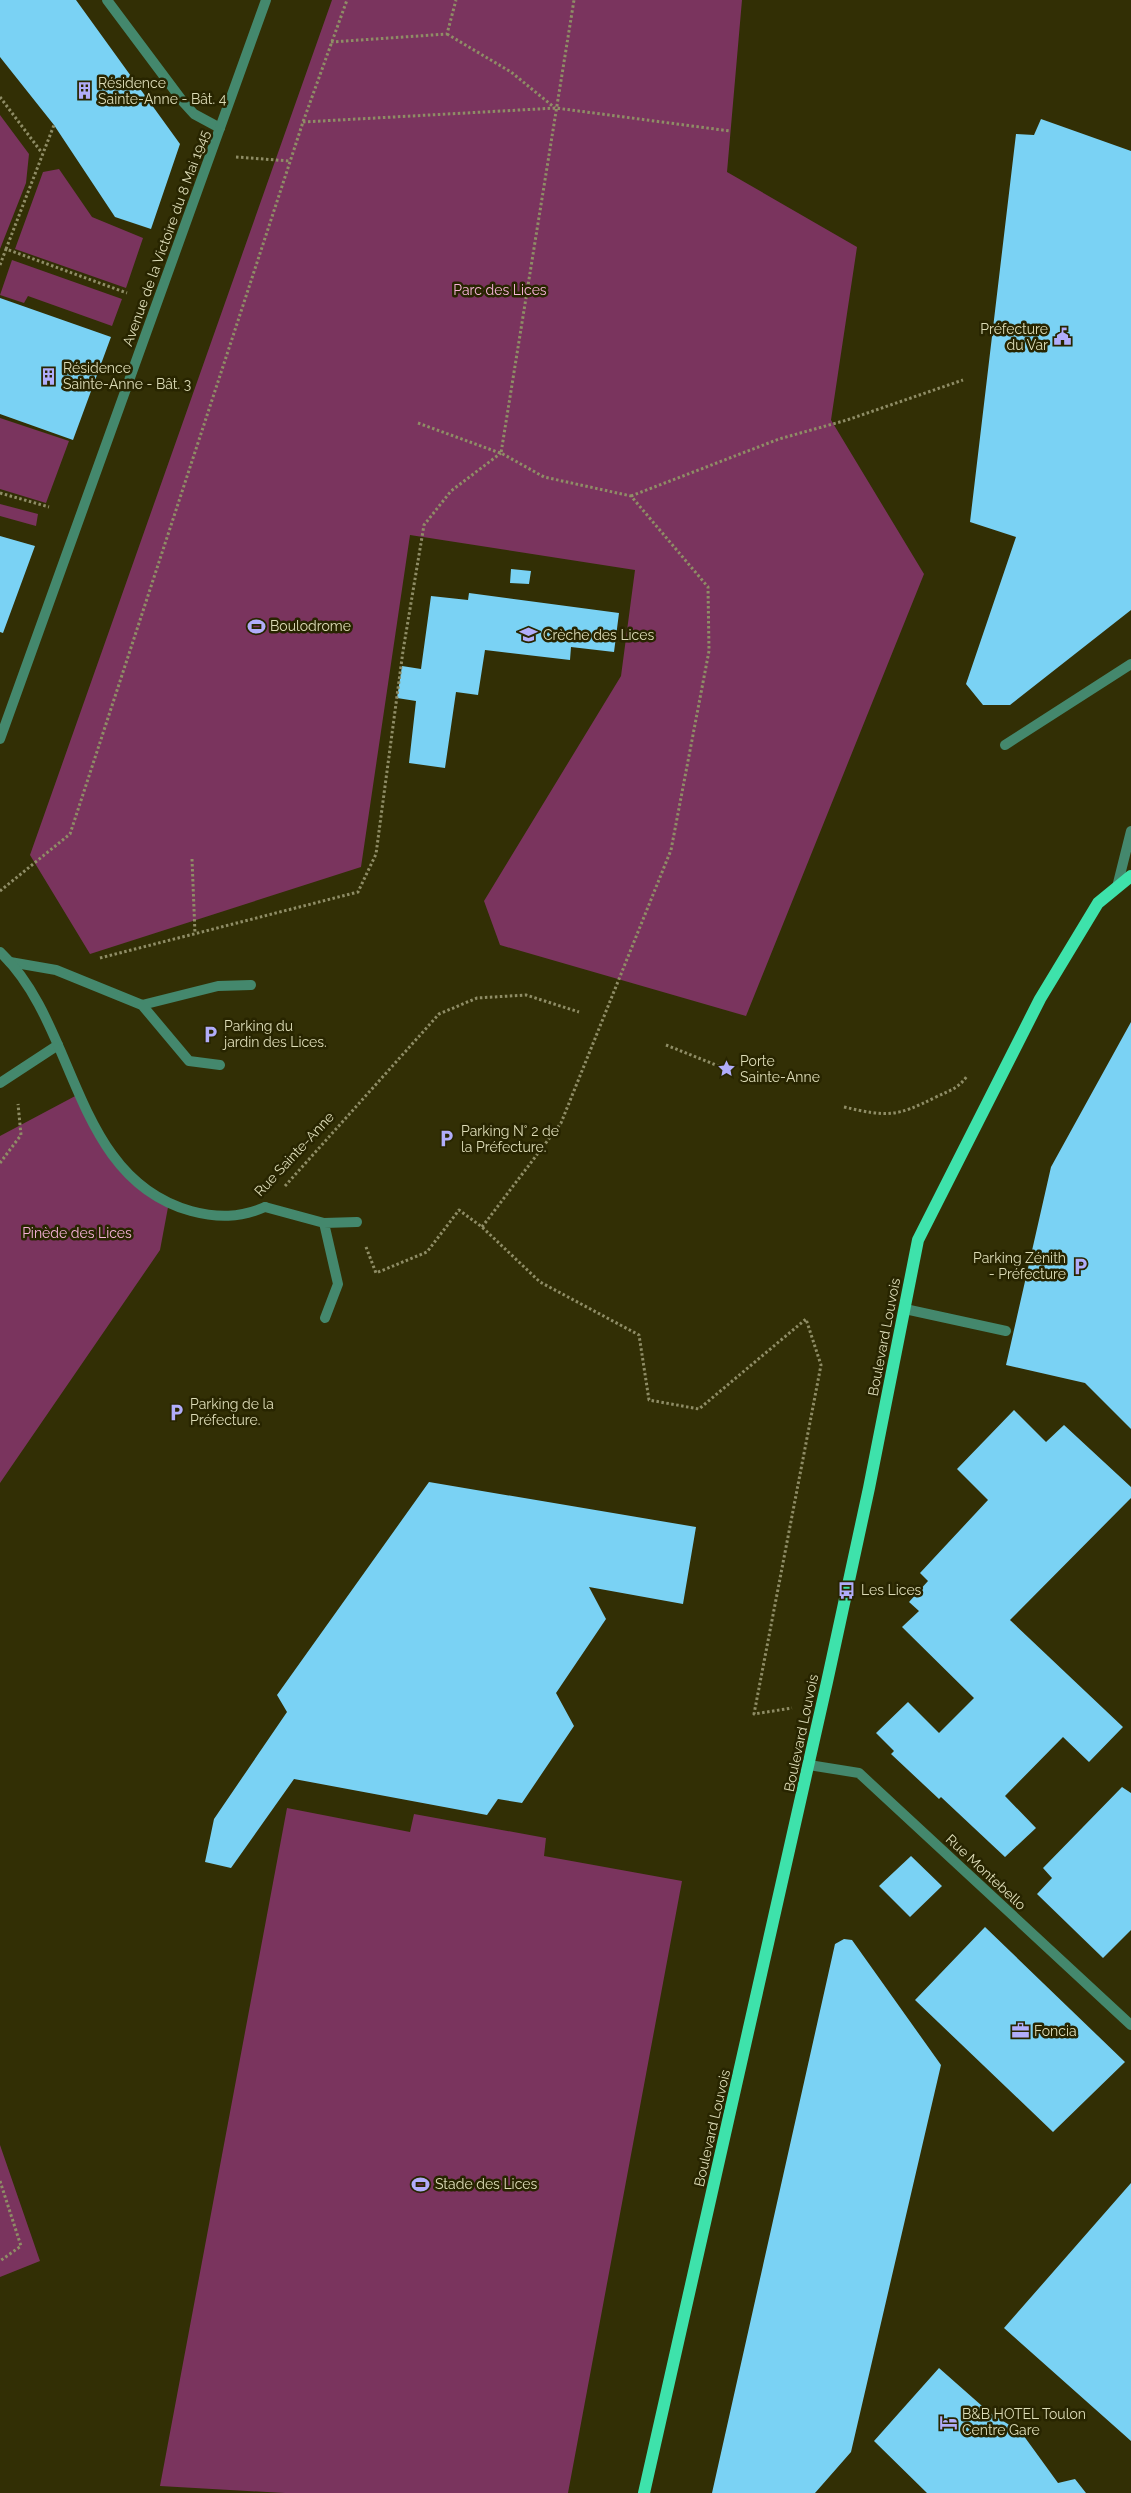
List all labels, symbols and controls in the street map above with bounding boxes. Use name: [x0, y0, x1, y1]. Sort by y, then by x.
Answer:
place label: Résidence Sainte-Anne - Bât. 4: [98, 75, 227, 107]
building icon: Résidence Sainte-Anne - Bât. 4: [74, 81, 94, 101]
street label: Avenue de la Victoire du 8 Mai 1945: [119, 127, 213, 348]
park label: Parc des Lices: [453, 282, 547, 298]
place label: Préfecture du Var: [980, 321, 1048, 353]
public building icon: Préfecture du Var: [1052, 327, 1072, 347]
place label: Résidence Sainte-Anne - Bât. 3: [63, 360, 191, 392]
building icon: Résidence Sainte-Anne - Bât. 3: [39, 366, 59, 386]
sports icon: Boulodrome: [246, 616, 266, 636]
place label: Boulodrome: [270, 618, 351, 634]
school or university icon: Crèche des Lices: [519, 625, 539, 645]
place label: Crèche des Lices: [543, 627, 654, 643]
place label: Parking du jardin des Lices.: [222, 1018, 327, 1050]
parking icon: Parking du jardin des Lices.: [200, 1024, 220, 1044]
place label: Porte Sainte-Anne: [740, 1053, 820, 1085]
place icon: Porte Sainte-Anne: [716, 1059, 736, 1079]
street label: Rue Sainte-Anne: [251, 1109, 337, 1199]
place label: Parking N° 2 de la Préfecture.: [461, 1123, 559, 1155]
parking icon: Parking N° 2 de la Préfecture.: [437, 1129, 457, 1149]
park label: Pinède des Lices: [22, 1225, 132, 1241]
place label: Parking Zénith - Préfecture: [973, 1250, 1066, 1282]
parking icon: Parking Zénith - Préfecture: [1070, 1256, 1090, 1276]
street label: Boulevard Louvois: [865, 1276, 903, 1397]
place label: Parking de la Préfecture.: [190, 1396, 274, 1428]
parking icon: Parking de la Préfecture.: [166, 1402, 186, 1422]
bus stop icon: Les Lices: [837, 1580, 857, 1600]
place label: Les Lices: [861, 1582, 922, 1598]
street label: Boulevard Louvois: [781, 1673, 821, 1793]
street label: Rue Montebello: [943, 1831, 1029, 1913]
office icon: Foncia: [1010, 2021, 1030, 2041]
place label: Foncia: [1034, 2023, 1077, 2039]
street label: Boulevard Louvois: [691, 2068, 733, 2188]
sports icon: Stade des Lices: [411, 2174, 431, 2194]
place label: Stade des Lices: [435, 2176, 537, 2192]
place label: B&B HOTEL Toulon Centre Gare: [962, 2406, 1086, 2438]
hotel icon: B&B HOTEL Toulon Centre Gare: [938, 2412, 958, 2432]

